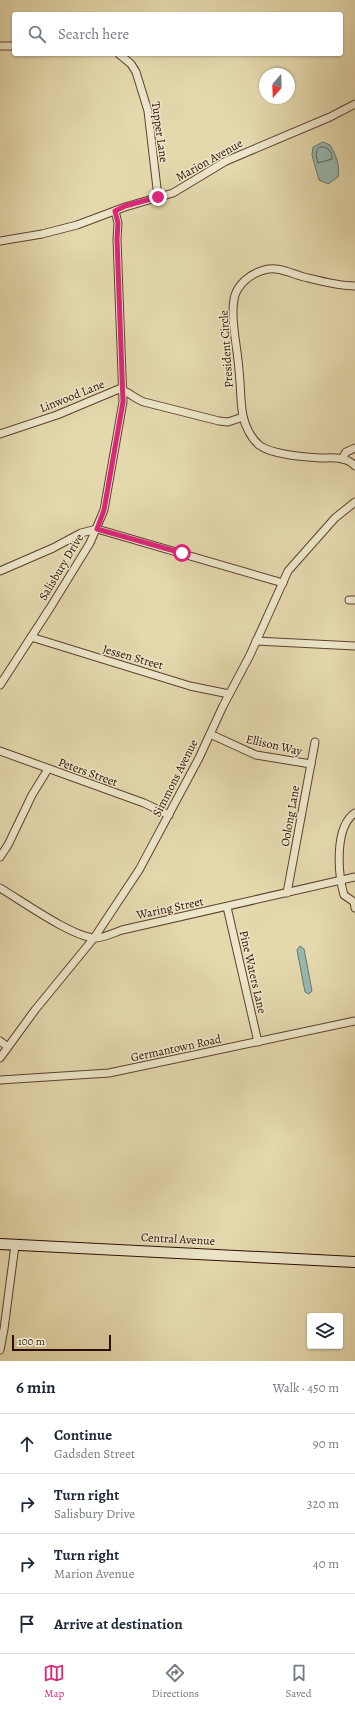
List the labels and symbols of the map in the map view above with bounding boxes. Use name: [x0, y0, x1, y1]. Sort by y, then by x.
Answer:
north arrow: [259, 68, 295, 104]
street label: Tupper Lane: [148, 101, 172, 163]
street label: Marion Avenue: [173, 135, 245, 185]
route end: [149, 188, 167, 206]
street label: President Circle: [215, 310, 237, 388]
street label: Linwood Lane: [37, 376, 107, 416]
street label: Salisbury Drive: [35, 531, 87, 603]
route start: [173, 544, 191, 562]
street label: Jessen Street: [101, 641, 165, 673]
street label: Ellison Way: [244, 731, 304, 759]
street label: Simmons Avenue: [149, 736, 201, 820]
street label: Peters Street: [56, 754, 120, 790]
street label: Oolong Lane: [277, 784, 303, 848]
street label: Waring Street: [134, 893, 205, 923]
street label: Pine Waters Lane: [236, 929, 270, 1015]
street label: Germantown Road: [129, 1030, 223, 1065]
street label: Central Avenue: [140, 1229, 216, 1249]
scale bar: [12, 1333, 111, 1352]

